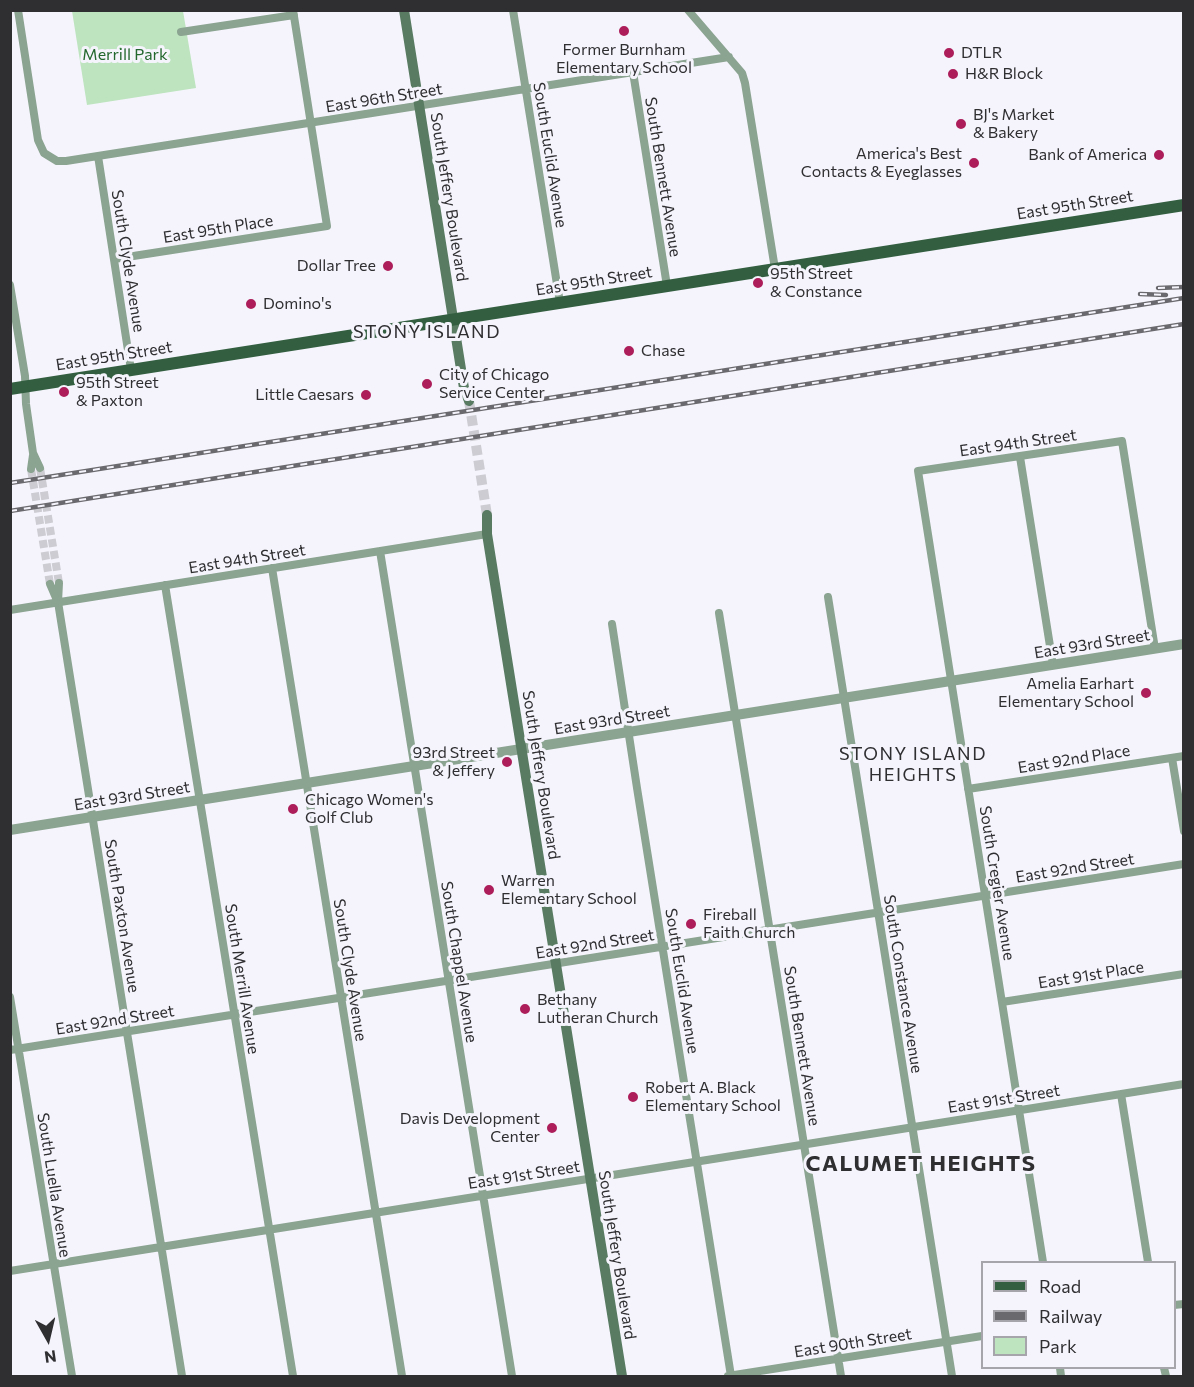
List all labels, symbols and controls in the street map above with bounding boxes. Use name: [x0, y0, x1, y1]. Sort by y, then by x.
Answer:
marker: Former Burnham Elementary School: [617, 24, 631, 38]
place label: Former Burnham Elementary School: [556, 40, 692, 78]
place label: DTLR: [961, 43, 1002, 63]
park label: Merrill Park: [82, 45, 168, 65]
marker: DTLR: [942, 46, 956, 60]
place label: H&R Block: [965, 64, 1043, 84]
marker: H&R Block: [946, 67, 960, 81]
street label: East 96th Street: [324, 79, 444, 117]
street label: South Euclid Avenue: [529, 81, 571, 229]
street label: South Bennett Avenue: [641, 96, 685, 258]
place label: BJ's Market & Bakery: [973, 105, 1055, 143]
street label: South Jeffery Boulevard: [426, 111, 472, 283]
marker: BJ's Market & Bakery: [954, 117, 968, 131]
place label: America's Best Contacts & Eyeglasses: [801, 144, 962, 182]
place label: Bank of America: [1028, 145, 1147, 165]
marker: Bank of America: [1152, 148, 1166, 162]
marker: America's Best Contacts & Eyeglasses: [967, 156, 981, 170]
street label: East 95th Street: [1015, 186, 1135, 224]
street label: South Clyde Avenue: [107, 188, 149, 334]
street label: East 95th Place: [162, 211, 274, 247]
place label: Dollar Tree: [297, 256, 376, 276]
marker: Dollar Tree: [381, 259, 395, 273]
street label: East 95th Street: [534, 262, 654, 300]
place label: 95th Street & Constance: [770, 264, 862, 302]
marker: 95th Street & Constance: [751, 276, 765, 290]
place label: Domino's: [263, 294, 332, 314]
marker: Domino's: [244, 297, 258, 311]
district label: STONY ISLAND: [353, 321, 501, 343]
street label: East 95th Street: [54, 337, 174, 375]
place label: Chase: [641, 341, 685, 361]
marker: Chase: [622, 344, 636, 358]
place label: City of Chicago Service Center: [439, 365, 549, 403]
place label: 95th Street & Paxton: [76, 373, 159, 411]
marker: City of Chicago Service Center: [420, 377, 434, 391]
marker: 95th Street & Paxton: [57, 385, 71, 399]
place label: Little Caesars: [255, 385, 354, 405]
marker: Little Caesars: [359, 388, 373, 402]
street label: East 94th Street: [958, 425, 1078, 461]
street label: East 94th Street: [187, 540, 307, 578]
street label: East 93rd Street: [1033, 625, 1151, 663]
place label: Amelia Earhart Elementary School: [998, 674, 1134, 712]
marker: Amelia Earhart Elementary School: [1139, 686, 1153, 700]
street label: South Jeffery Boulevard: [518, 689, 564, 861]
street label: East 93rd Street: [553, 701, 671, 739]
street label: East 92nd Place: [1016, 741, 1132, 777]
place label: 93rd Street & Jeffery: [413, 743, 495, 781]
district label: STONY ISLAND HEIGHTS: [839, 743, 987, 786]
marker: 93rd Street & Jeffery: [500, 755, 514, 769]
street label: East 93rd Street: [73, 777, 191, 815]
place label: Chicago Women's Golf Club: [305, 790, 433, 828]
marker: Chicago Women's Golf Club: [286, 802, 300, 816]
street label: South Cregier Avenue: [975, 804, 1019, 962]
street label: South Paxton Avenue: [100, 838, 144, 994]
street label: East 92nd Street: [1014, 849, 1136, 887]
place label: Warren Elementary School: [501, 871, 637, 909]
street label: South Chappel Avenue: [437, 880, 481, 1044]
marker: Warren Elementary School: [482, 883, 496, 897]
street label: South Constance Avenue: [879, 893, 927, 1075]
street label: South Clyde Avenue: [329, 897, 371, 1043]
street label: South Merrill Avenue: [221, 903, 263, 1055]
place label: Fireball Faith Church: [703, 905, 795, 943]
street label: South Euclid Avenue: [661, 907, 703, 1055]
marker: Fireball Faith Church: [684, 917, 698, 931]
street label: East 92nd Street: [534, 925, 656, 963]
street label: East 91st Place: [1037, 957, 1145, 993]
street label: South Bennett Avenue: [780, 965, 824, 1127]
place label: Bethany Lutheran Church: [537, 990, 658, 1028]
street label: East 92nd Street: [54, 1001, 176, 1039]
marker: Bethany Lutheran Church: [518, 1002, 532, 1016]
place label: Robert A. Black Elementary School: [645, 1078, 781, 1116]
street label: East 91st Street: [947, 1081, 1061, 1117]
marker: Robert A. Black Elementary School: [626, 1090, 640, 1104]
place label: Davis Development Center: [400, 1109, 540, 1147]
street label: South Luella Avenue: [33, 1111, 75, 1259]
marker: Davis Development Center: [545, 1121, 559, 1135]
district label: CALUMET HEIGHTS: [806, 1151, 1036, 1177]
street label: East 91st Street: [467, 1157, 581, 1193]
street label: South Jeffery Boulevard: [594, 1169, 640, 1341]
legend: [981, 1261, 1176, 1369]
text: Road: [1039, 1275, 1081, 1297]
text: Railway: [1039, 1305, 1102, 1327]
north arrow: [18, 1309, 78, 1369]
street label: East 90th Street: [793, 1324, 913, 1362]
text: Park: [1039, 1335, 1077, 1357]
text: N: [43, 1347, 58, 1368]

